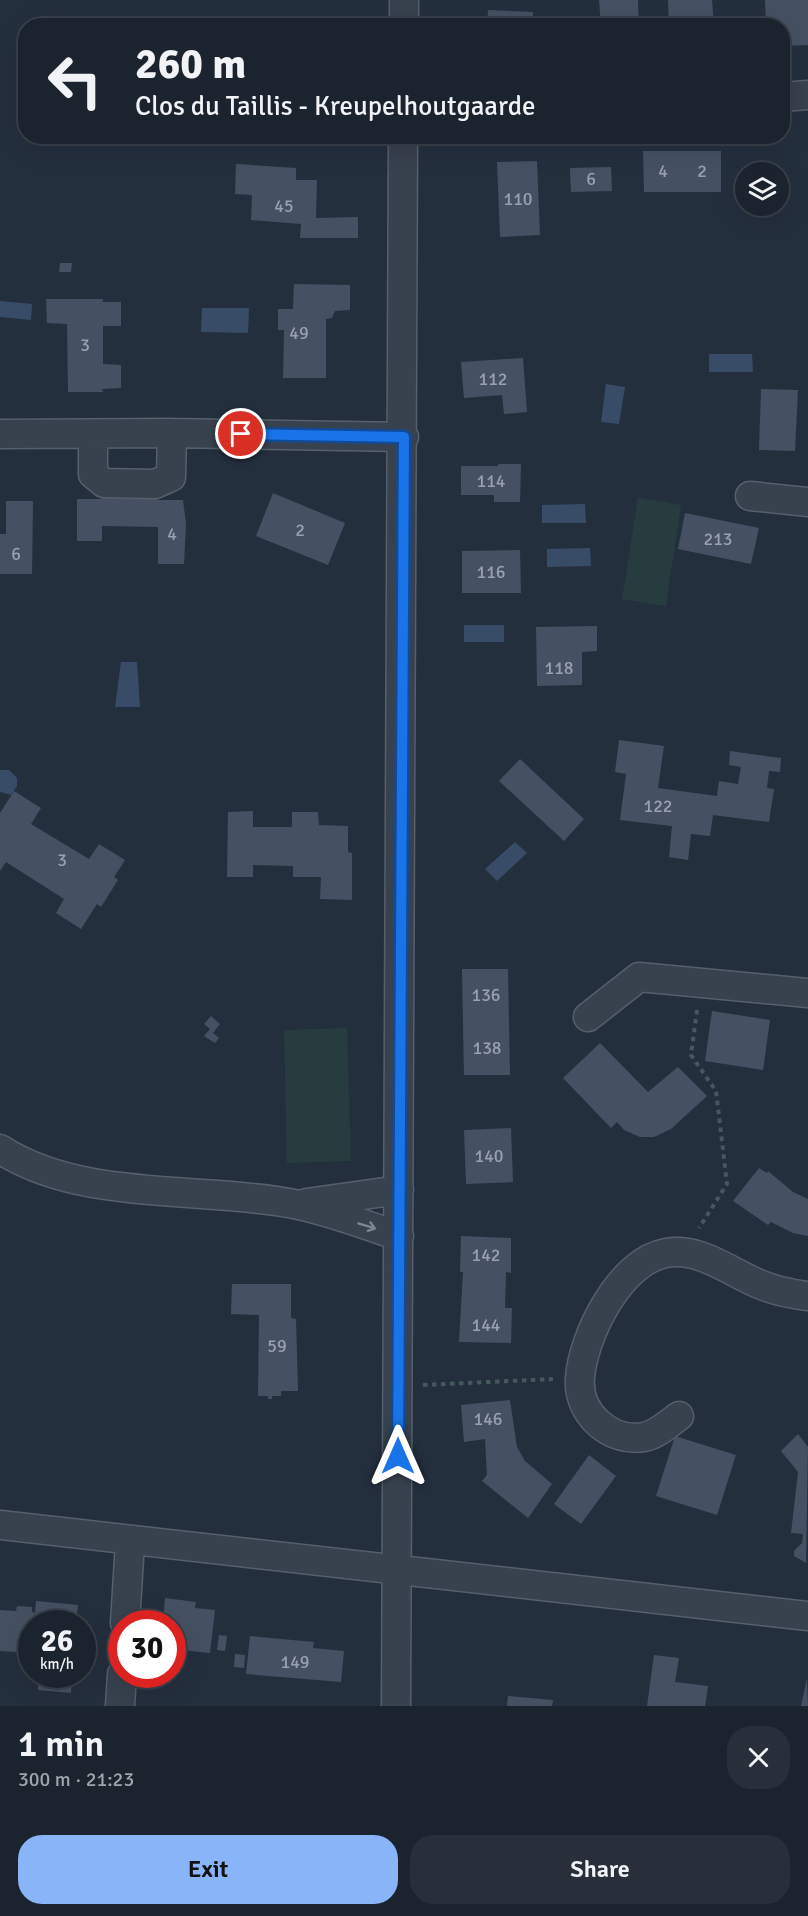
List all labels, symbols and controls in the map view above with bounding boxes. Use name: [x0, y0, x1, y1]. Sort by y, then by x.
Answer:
text: 260 m: [135, 39, 246, 90]
icon: left: [36, 42, 114, 120]
text: Clos du Taillis - Kreupelhoutgaarde: [135, 90, 536, 123]
house number: 4: [658, 160, 668, 182]
house number: 2: [697, 160, 707, 182]
map controls: [735, 162, 789, 216]
button: layers: [735, 162, 789, 216]
house number: 6: [586, 168, 596, 190]
house number: 110: [503, 188, 533, 210]
house number: 45: [274, 195, 294, 217]
house number: 49: [289, 322, 309, 344]
house number: 3: [80, 334, 90, 356]
house number: 112: [478, 368, 508, 390]
pin: [215, 408, 266, 459]
icon: arrive: [224, 417, 257, 450]
house number: 114: [476, 470, 506, 492]
house number: 2: [295, 519, 305, 541]
house number: 4: [167, 523, 177, 545]
house number: 213: [703, 528, 733, 550]
house number: 6: [11, 543, 21, 565]
house number: 116: [476, 561, 506, 583]
house number: 118: [544, 657, 574, 679]
house number: 122: [643, 795, 673, 817]
house number: 3: [57, 849, 67, 871]
house number: 136: [471, 984, 501, 1006]
house number: 138: [472, 1037, 502, 1059]
house number: 140: [474, 1145, 504, 1167]
one-way arrow: [357, 1221, 376, 1232]
house number: 142: [471, 1244, 501, 1266]
house number: 144: [471, 1314, 501, 1336]
house number: 59: [267, 1335, 287, 1357]
house number: 146: [473, 1408, 503, 1430]
position arrow: [366, 1424, 430, 1488]
speed limit sign: 30: [108, 1610, 186, 1688]
text: 26: [41, 1623, 73, 1660]
house number: 149: [280, 1651, 310, 1673]
text: km/h: [40, 1655, 74, 1673]
text: 1 min: [18, 1722, 104, 1767]
button: close: [727, 1726, 790, 1789]
text: 300 m · 21:23: [18, 1767, 134, 1792]
button: Exit: [18, 1835, 398, 1904]
button: Share: [410, 1835, 790, 1904]

